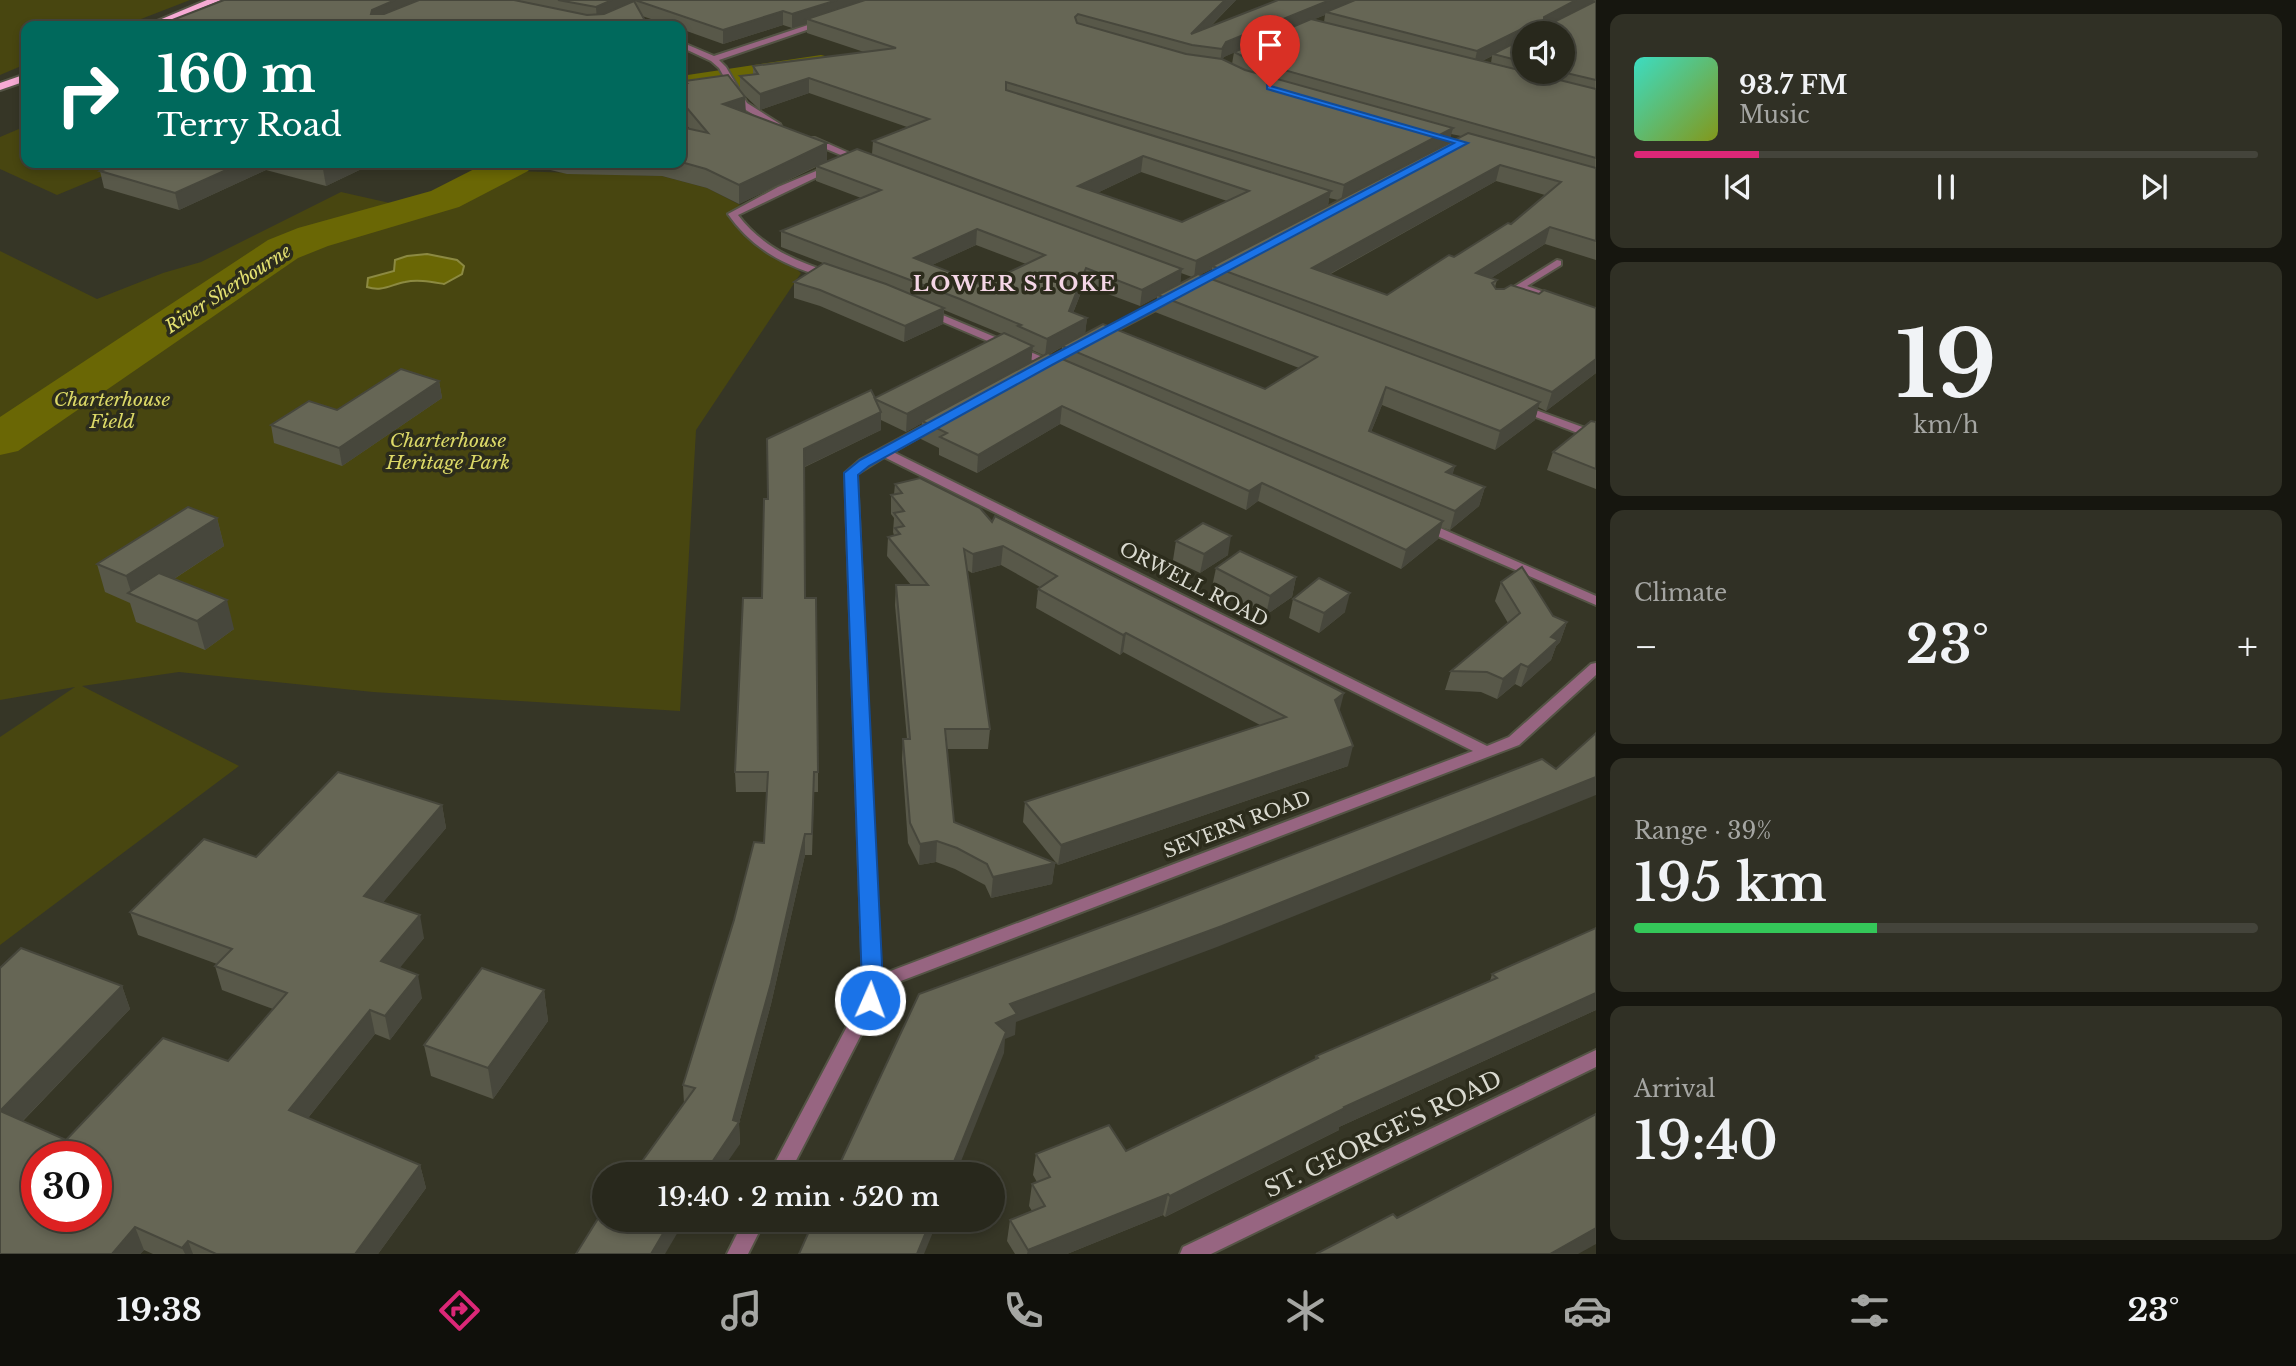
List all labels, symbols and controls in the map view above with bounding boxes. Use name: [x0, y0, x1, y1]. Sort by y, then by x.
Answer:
pin: [1240, 15, 1300, 87]
map controls: [1512, 21, 1575, 84]
button: sound: [1512, 21, 1575, 84]
icon: arrive: [1251, 26, 1289, 64]
text: 160 m: [157, 44, 316, 105]
icon: right: [42, 49, 133, 140]
text: 93.7 FM: [1739, 69, 1848, 101]
text: Music: [1739, 101, 1810, 129]
text: Terry Road: [157, 105, 342, 145]
icon: previous: [1719, 168, 1757, 206]
icon: pause: [1927, 168, 1965, 206]
icon: next: [2135, 168, 2173, 206]
water label: River Sherbourne: [160, 240, 295, 338]
district label: LOWER STOKE: [913, 271, 1117, 297]
text: 19: [1895, 309, 1997, 422]
park label: Charterhouse Field: [54, 388, 171, 433]
text: km/h: [1913, 411, 1979, 439]
park label: Charterhouse Heritage Park: [385, 429, 510, 474]
street label: ORWELL ROAD: [1115, 537, 1272, 632]
text: Climate: [1634, 579, 1727, 607]
text: 23°: [1906, 613, 1989, 677]
text: −: [1634, 623, 1658, 670]
text: +: [2237, 623, 2258, 670]
street label: SEVERN ROAD: [1160, 786, 1314, 863]
text: Range · 39%: [1634, 817, 1772, 845]
text: 195 km: [1634, 851, 1827, 915]
position arrow: [833, 963, 907, 1037]
street label: ST. GEORGE'S ROAD: [1260, 1064, 1506, 1204]
text: Arrival: [1634, 1075, 1715, 1103]
text: 19:40: [1634, 1109, 1778, 1173]
speed limit sign: 30: [21, 1141, 112, 1232]
text: 19:40 · 2 min · 520 m: [658, 1181, 939, 1213]
icon: directions: [435, 1286, 484, 1335]
icon: music: [717, 1286, 766, 1335]
icon: phone: [999, 1286, 1048, 1335]
icon: climate: [1281, 1286, 1330, 1335]
icon: car: [1563, 1286, 1612, 1335]
icon: filters: [1845, 1286, 1894, 1335]
text: 19:38: [117, 1290, 202, 1330]
text: 23°: [2128, 1290, 2179, 1330]

